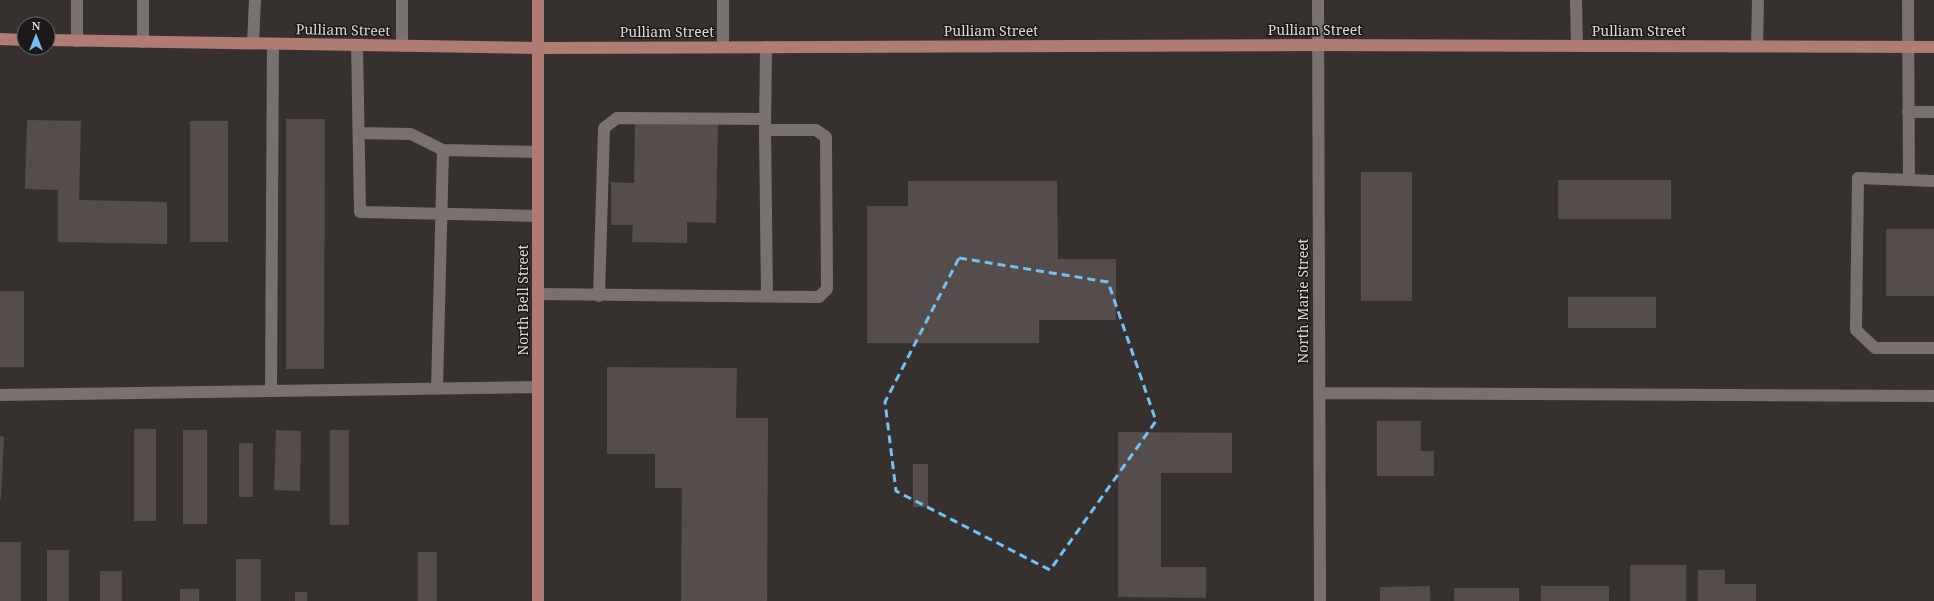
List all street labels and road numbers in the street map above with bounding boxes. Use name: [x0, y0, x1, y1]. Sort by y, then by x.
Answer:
street label: Pulliam Street: [296, 19, 390, 40]
street label: Pulliam Street: [1268, 20, 1362, 39]
street label: Pulliam Street: [944, 21, 1038, 40]
street label: Pulliam Street: [1592, 21, 1686, 40]
street label: Pulliam Street: [620, 22, 714, 41]
street label: North Marie Street: [1293, 238, 1312, 364]
street label: North Bell Street: [513, 245, 532, 355]

